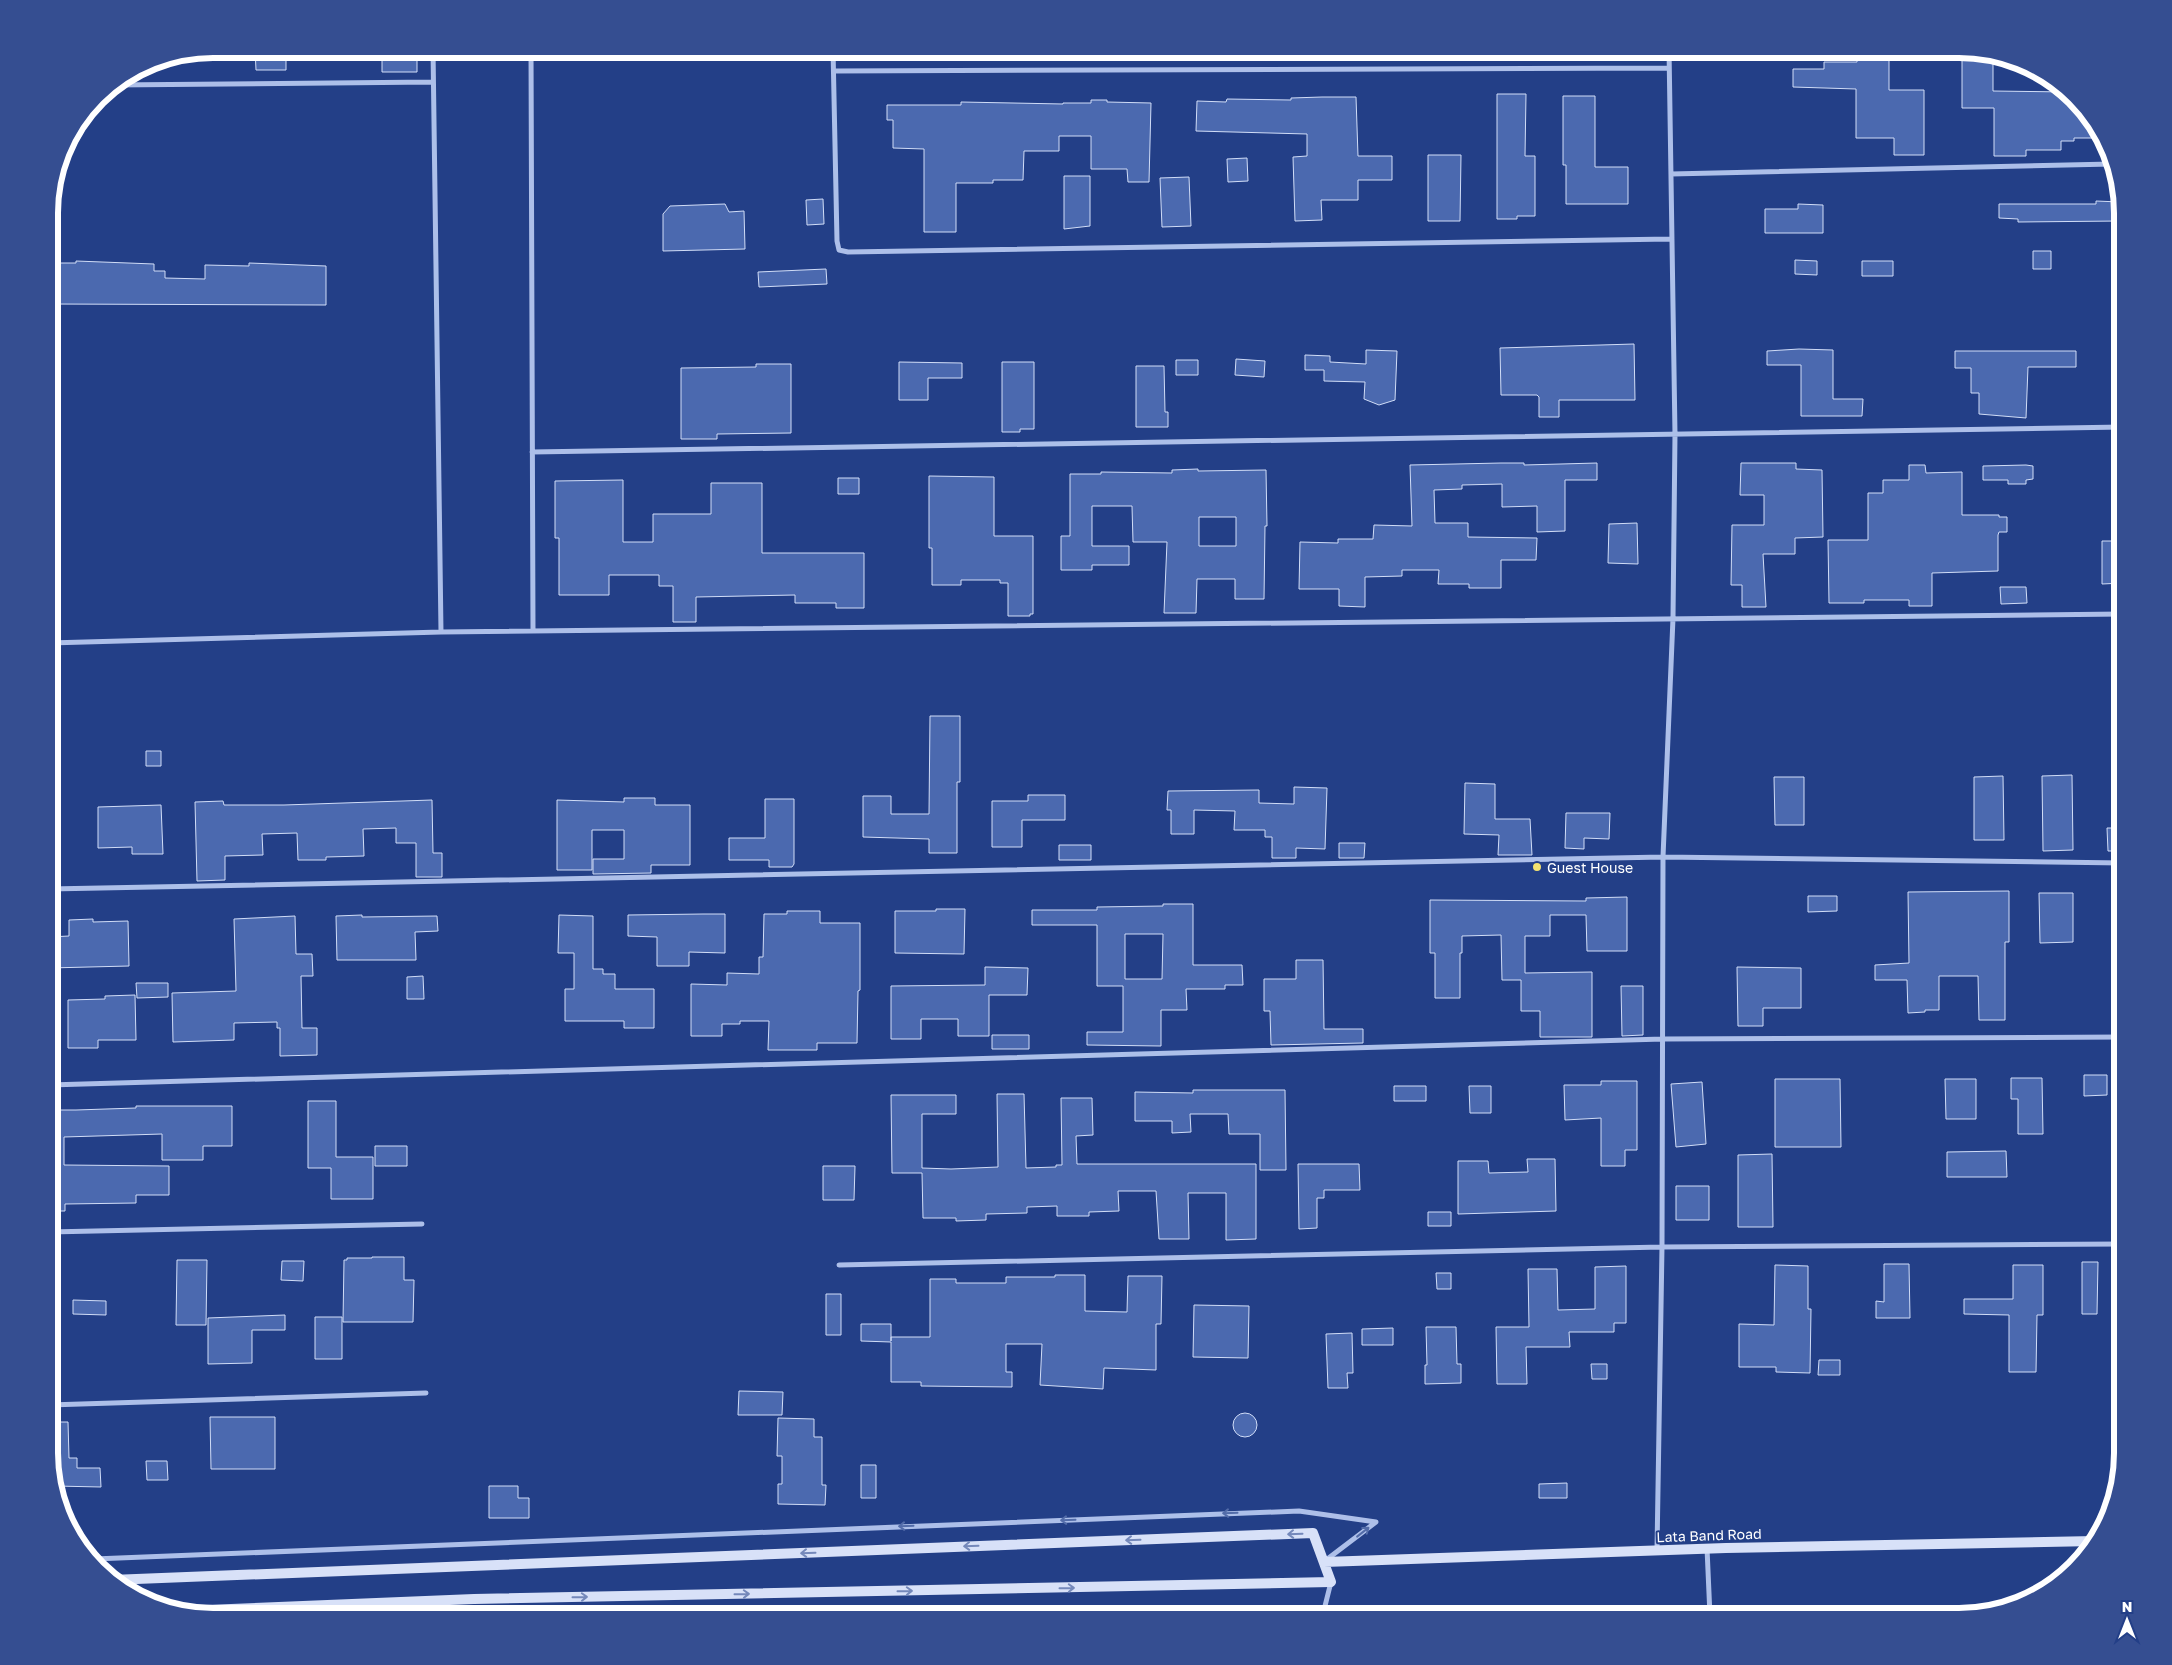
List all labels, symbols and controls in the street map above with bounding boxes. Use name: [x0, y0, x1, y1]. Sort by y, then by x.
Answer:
place label: Guest House: [1547, 859, 1633, 876]
marker: Guest House: [1531, 861, 1543, 873]
one-way arrow: [1223, 1509, 1239, 1518]
one-way arrow: [1060, 1515, 1076, 1524]
one-way arrow: [898, 1522, 914, 1531]
street label: Lata Band Road: [1656, 1525, 1762, 1545]
one-way arrow: [1356, 1527, 1369, 1538]
one-way arrow: [1288, 1529, 1304, 1538]
one-way arrow: [1125, 1535, 1142, 1545]
one-way arrow: [963, 1542, 979, 1551]
one-way arrow: [800, 1548, 816, 1557]
one-way arrow: [1059, 1583, 1075, 1592]
one-way arrow: [896, 1586, 912, 1596]
one-way arrow: [734, 1589, 750, 1599]
one-way arrow: [572, 1592, 588, 1602]
north arrow: [2102, 1595, 2152, 1645]
text: N: [2122, 1598, 2132, 1615]

